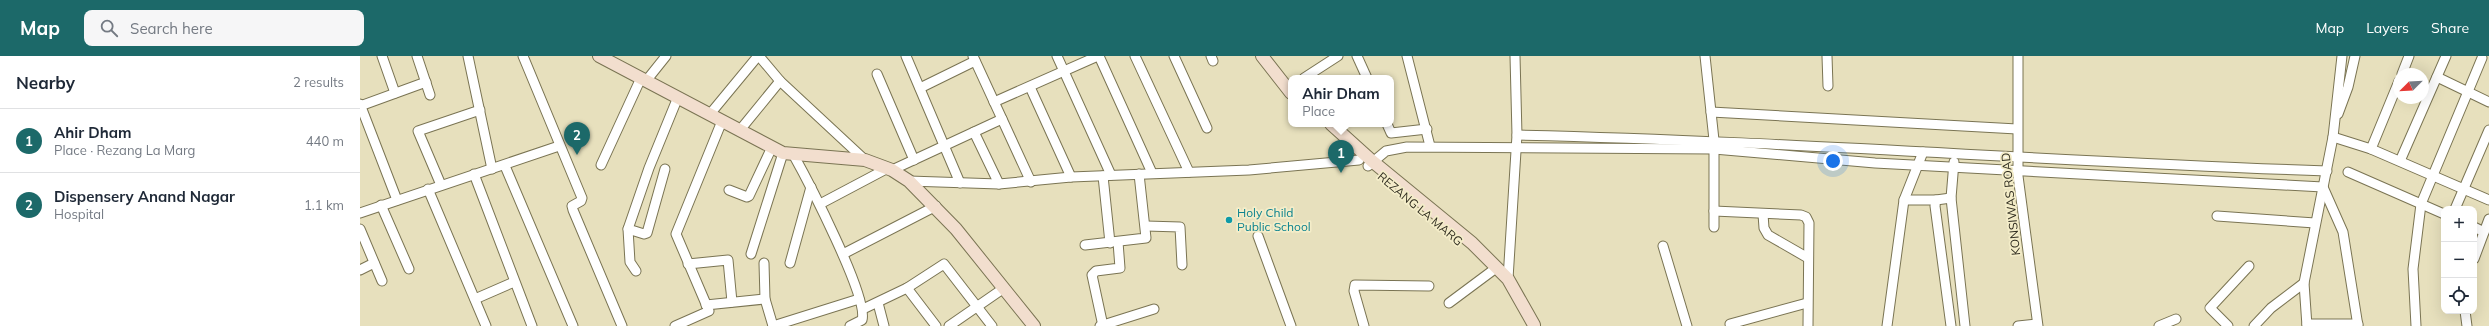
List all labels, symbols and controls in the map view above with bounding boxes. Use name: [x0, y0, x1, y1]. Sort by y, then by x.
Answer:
search box: [84, 10, 364, 46]
text: Map: [20, 16, 60, 40]
icon: search: [98, 17, 120, 39]
text: Search here: [130, 19, 213, 38]
text: Map: [2315, 19, 2344, 37]
text: Layers: [2366, 19, 2409, 37]
text: Share: [2431, 19, 2469, 37]
north arrow: [2393, 68, 2429, 104]
text: Nearby: [16, 72, 75, 93]
text: 2 results: [293, 74, 344, 90]
popup: [1288, 75, 1394, 127]
text: Ahir Dham: [1302, 84, 1380, 103]
text: Place: [1302, 103, 1335, 119]
pin: 2: [564, 122, 590, 155]
text: Ahir Dham: [54, 123, 131, 142]
text: 1: [25, 133, 33, 149]
text: 440 m: [306, 133, 344, 149]
pin: 1: [1328, 140, 1354, 173]
text: Place · Rezang La Marg: [54, 142, 195, 158]
your location: [1823, 151, 1843, 171]
street label: KONSIWAS ROAD: [1998, 152, 2023, 256]
street label: REZANG LA MARG: [1375, 169, 1466, 249]
text: Dispensery Anand Nagar: [54, 187, 235, 206]
text: 2: [25, 197, 33, 213]
text: 1.1 km: [304, 197, 344, 213]
place label: Holy Child Public School: [1237, 205, 1311, 234]
text: Hospital: [54, 206, 104, 222]
map controls: [2441, 206, 2477, 314]
button: +: [2441, 206, 2477, 242]
marker: Holy Child Public School: [1224, 215, 1234, 225]
button: −: [2441, 242, 2477, 278]
button: locate: [2441, 278, 2477, 314]

